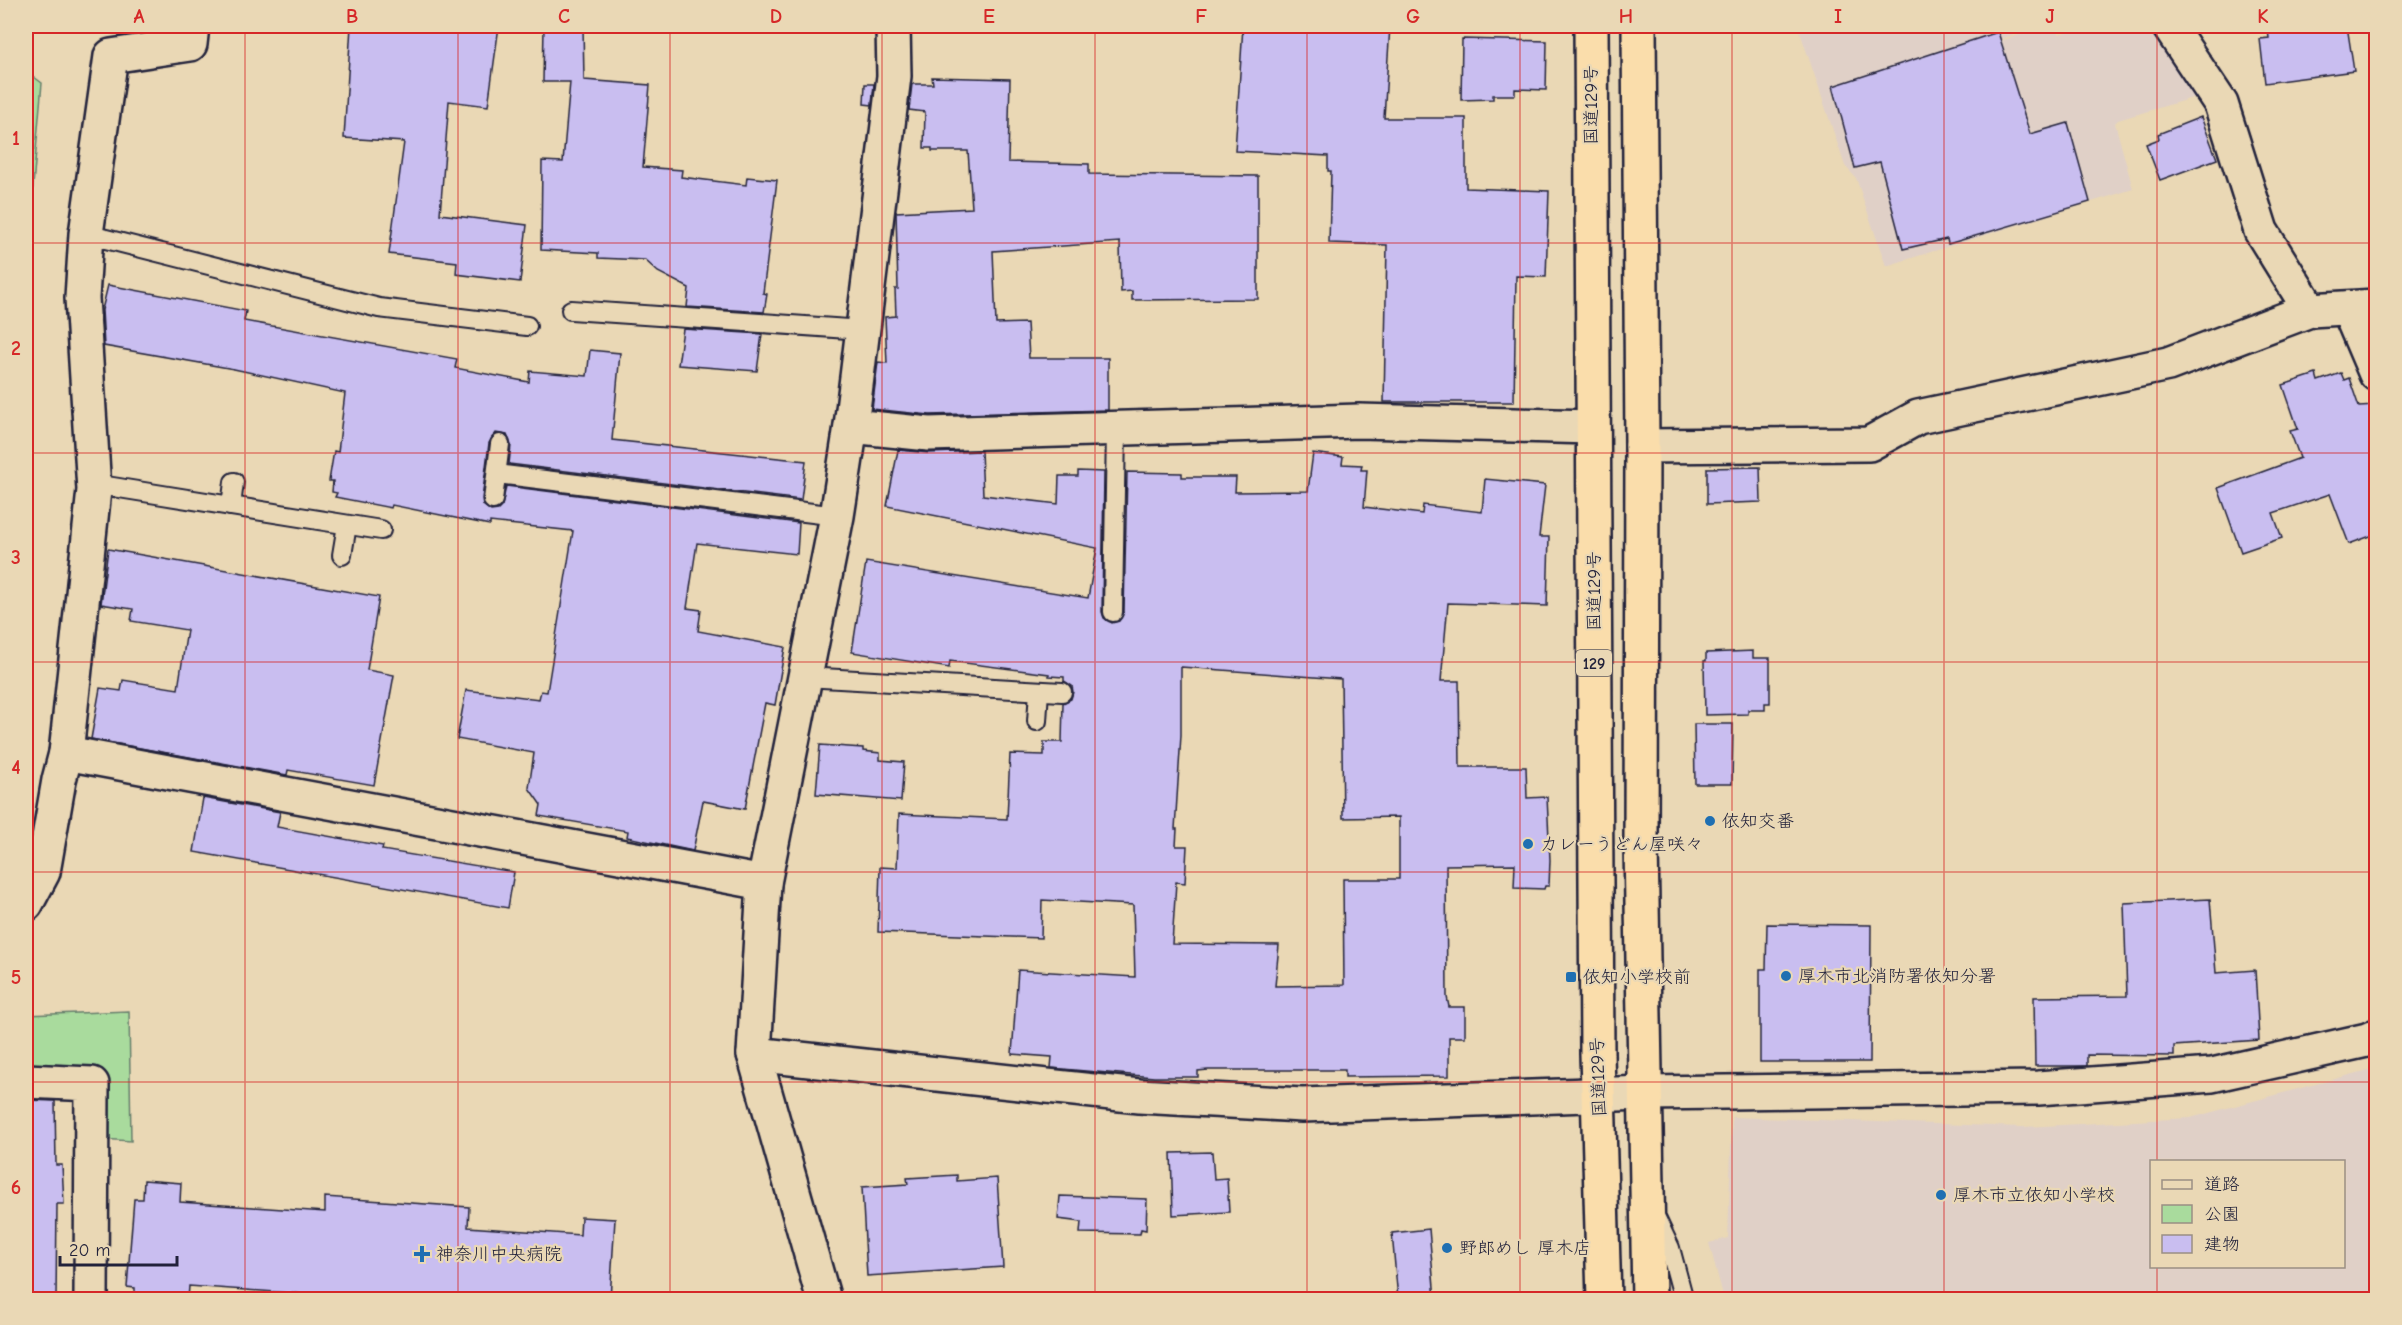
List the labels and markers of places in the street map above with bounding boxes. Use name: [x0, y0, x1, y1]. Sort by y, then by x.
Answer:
place label: 依知交番: [1722, 811, 1794, 832]
marker: 依知交番: [1703, 814, 1717, 828]
place label: カレーうどん屋咲々: [1540, 834, 1703, 855]
marker: カレーうどん屋咲々: [1521, 837, 1535, 851]
place label: 厚木市北消防署依知分署: [1798, 966, 1996, 987]
place label: 依知小学校前: [1583, 967, 1691, 988]
marker: 厚木市北消防署依知分署: [1779, 969, 1793, 983]
marker: 依知小学校前: [1564, 970, 1578, 984]
place label: 厚木市立依知小学校: [1953, 1185, 2115, 1206]
marker: 厚木市立依知小学校: [1934, 1188, 1948, 1202]
place label: 野郎めし 厚木店: [1459, 1238, 1591, 1259]
marker: 野郎めし 厚木店: [1440, 1241, 1454, 1255]
place label: 神奈川中央病院: [436, 1244, 562, 1265]
marker: 神奈川中央病院: [413, 1245, 431, 1263]

